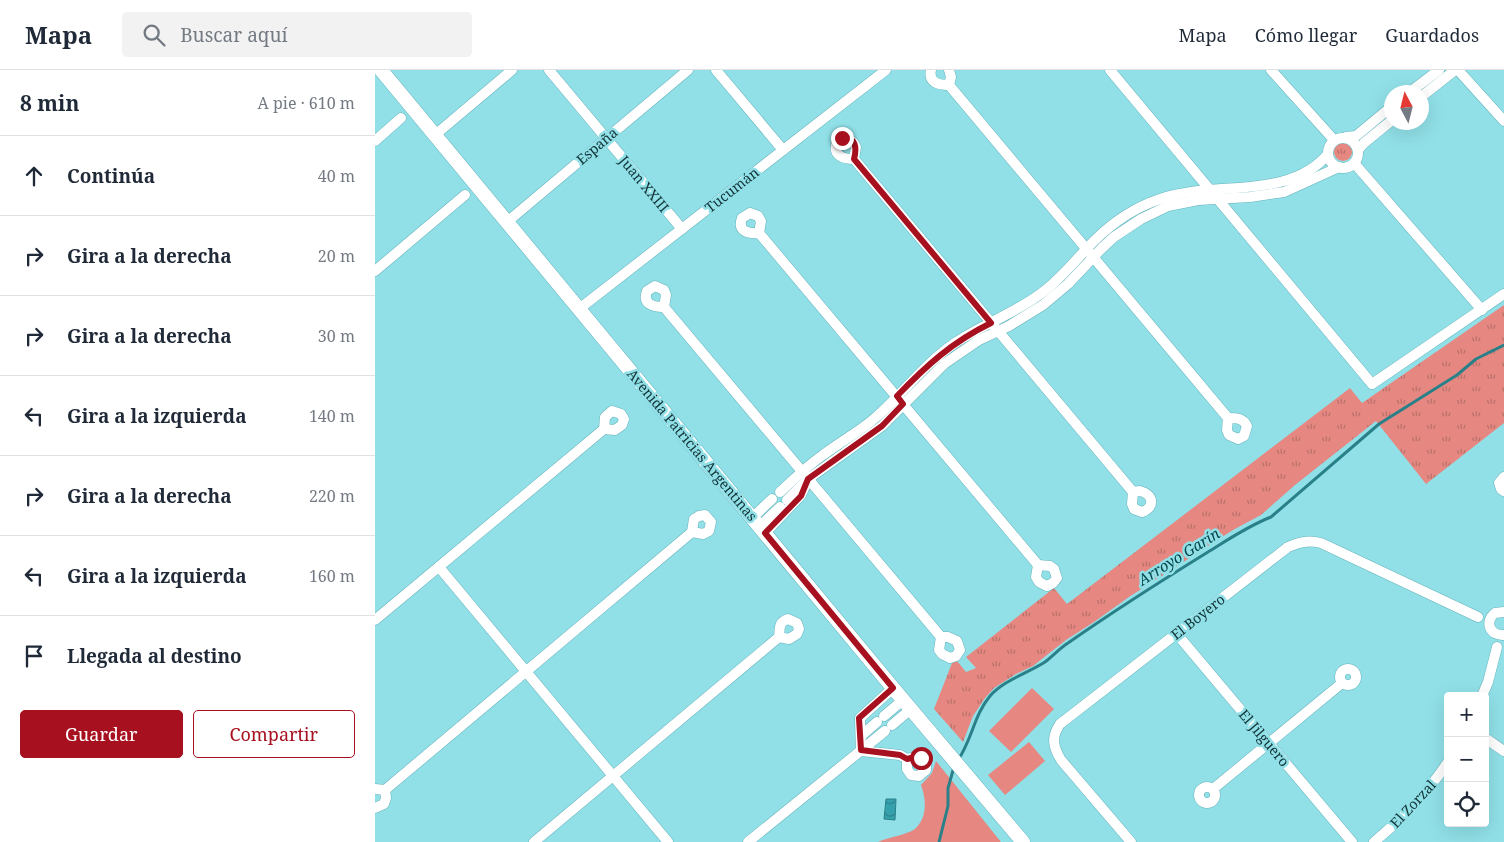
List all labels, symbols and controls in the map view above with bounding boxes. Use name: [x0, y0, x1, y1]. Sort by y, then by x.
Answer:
search box: [122, 12, 472, 57]
text: Mapa: [25, 18, 92, 51]
icon: search: [140, 21, 168, 49]
text: Buscar aquí: [180, 22, 288, 48]
text: Mapa: [1179, 23, 1227, 47]
text: Cómo llegar: [1255, 23, 1357, 47]
text: Guardados: [1385, 23, 1479, 47]
north arrow: [1384, 85, 1429, 130]
text: 8 min: [20, 89, 79, 117]
text: A pie · 610 m: [258, 92, 355, 114]
street label: España: [572, 123, 621, 168]
route end: [831, 127, 854, 150]
street label: Juan XXIII: [614, 151, 674, 216]
icon: ahead: [20, 162, 48, 190]
text: Continúa: [67, 163, 155, 189]
street label: Tucumán: [701, 163, 763, 217]
text: 40 m: [318, 165, 355, 187]
icon: right: [20, 242, 48, 270]
text: Gira a la derecha: [67, 243, 232, 269]
text: 20 m: [318, 245, 355, 267]
icon: right: [20, 322, 48, 350]
text: Gira a la derecha: [67, 323, 232, 349]
text: 30 m: [318, 325, 355, 347]
street label: Avenida Patricias Argentinas: [623, 365, 762, 525]
icon: left: [20, 402, 48, 430]
text: Gira a la izquierda: [67, 403, 247, 429]
text: 140 m: [309, 405, 355, 427]
icon: right: [20, 482, 48, 510]
text: Gira a la derecha: [67, 483, 232, 509]
text: 220 m: [309, 485, 355, 507]
water label: Arroyo Garín: [1133, 523, 1223, 590]
icon: left: [20, 562, 48, 590]
text: Gira a la izquierda: [67, 563, 247, 589]
text: 160 m: [309, 565, 355, 587]
street label: El Boyero: [1167, 590, 1229, 644]
icon: arrive: [20, 642, 48, 670]
text: Llegada al destino: [67, 643, 242, 669]
map controls: [1444, 692, 1489, 827]
button: +: [1444, 692, 1489, 737]
street label: El Jilguero: [1235, 705, 1294, 770]
button: Guardar: [20, 710, 183, 758]
button: Compartir: [193, 710, 355, 758]
button: −: [1444, 737, 1489, 782]
route start: [910, 747, 933, 770]
street label: El Zorzal: [1386, 775, 1440, 832]
button: locate: [1444, 782, 1489, 827]

